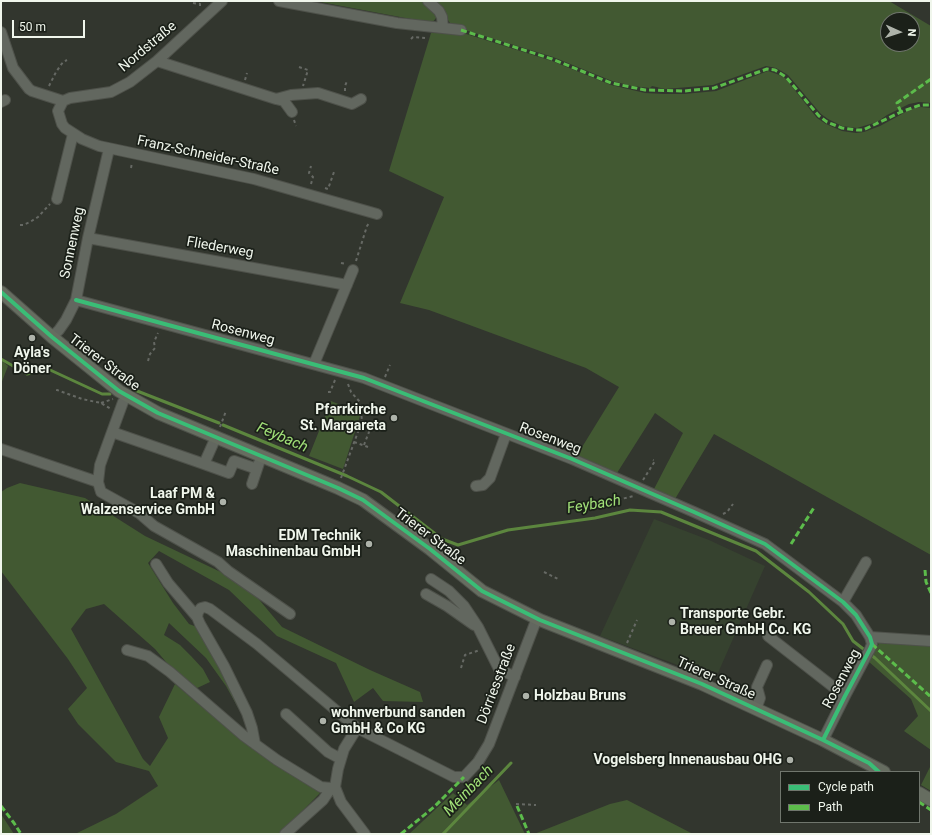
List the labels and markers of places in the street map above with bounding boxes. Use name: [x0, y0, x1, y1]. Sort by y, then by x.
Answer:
marker: Ayla's Döner: [27, 333, 37, 343]
place label: Ayla's Döner: [13, 345, 51, 378]
place label: Pfarrkirche St. Margareta: [300, 402, 386, 434]
marker: Pfarrkirche St. Margareta: [389, 413, 399, 423]
place label: Laaf PM & Walzenservice GmbH: [81, 486, 215, 518]
marker: Laaf PM & Walzenservice GmbH: [218, 497, 228, 507]
place label: EDM Technik Maschinenbau GmbH: [226, 528, 361, 560]
marker: EDM Technik Maschinenbau GmbH: [364, 539, 374, 549]
place label: Transporte Gebr. Breuer GmbH Co. KG: [680, 606, 811, 638]
marker: Transporte Gebr. Breuer GmbH Co. KG: [667, 617, 677, 627]
place label: Holzbau Bruns: [534, 688, 626, 704]
marker: Holzbau Bruns: [521, 691, 531, 701]
place label: wohnverbund sanden GmbH & Co KG: [331, 705, 465, 738]
marker: wohnverbund sanden GmbH & Co KG: [318, 716, 328, 726]
place label: Vogelsberg Innenausbau OHG: [593, 752, 782, 768]
marker: Vogelsberg Innenausbau OHG: [785, 755, 795, 765]

